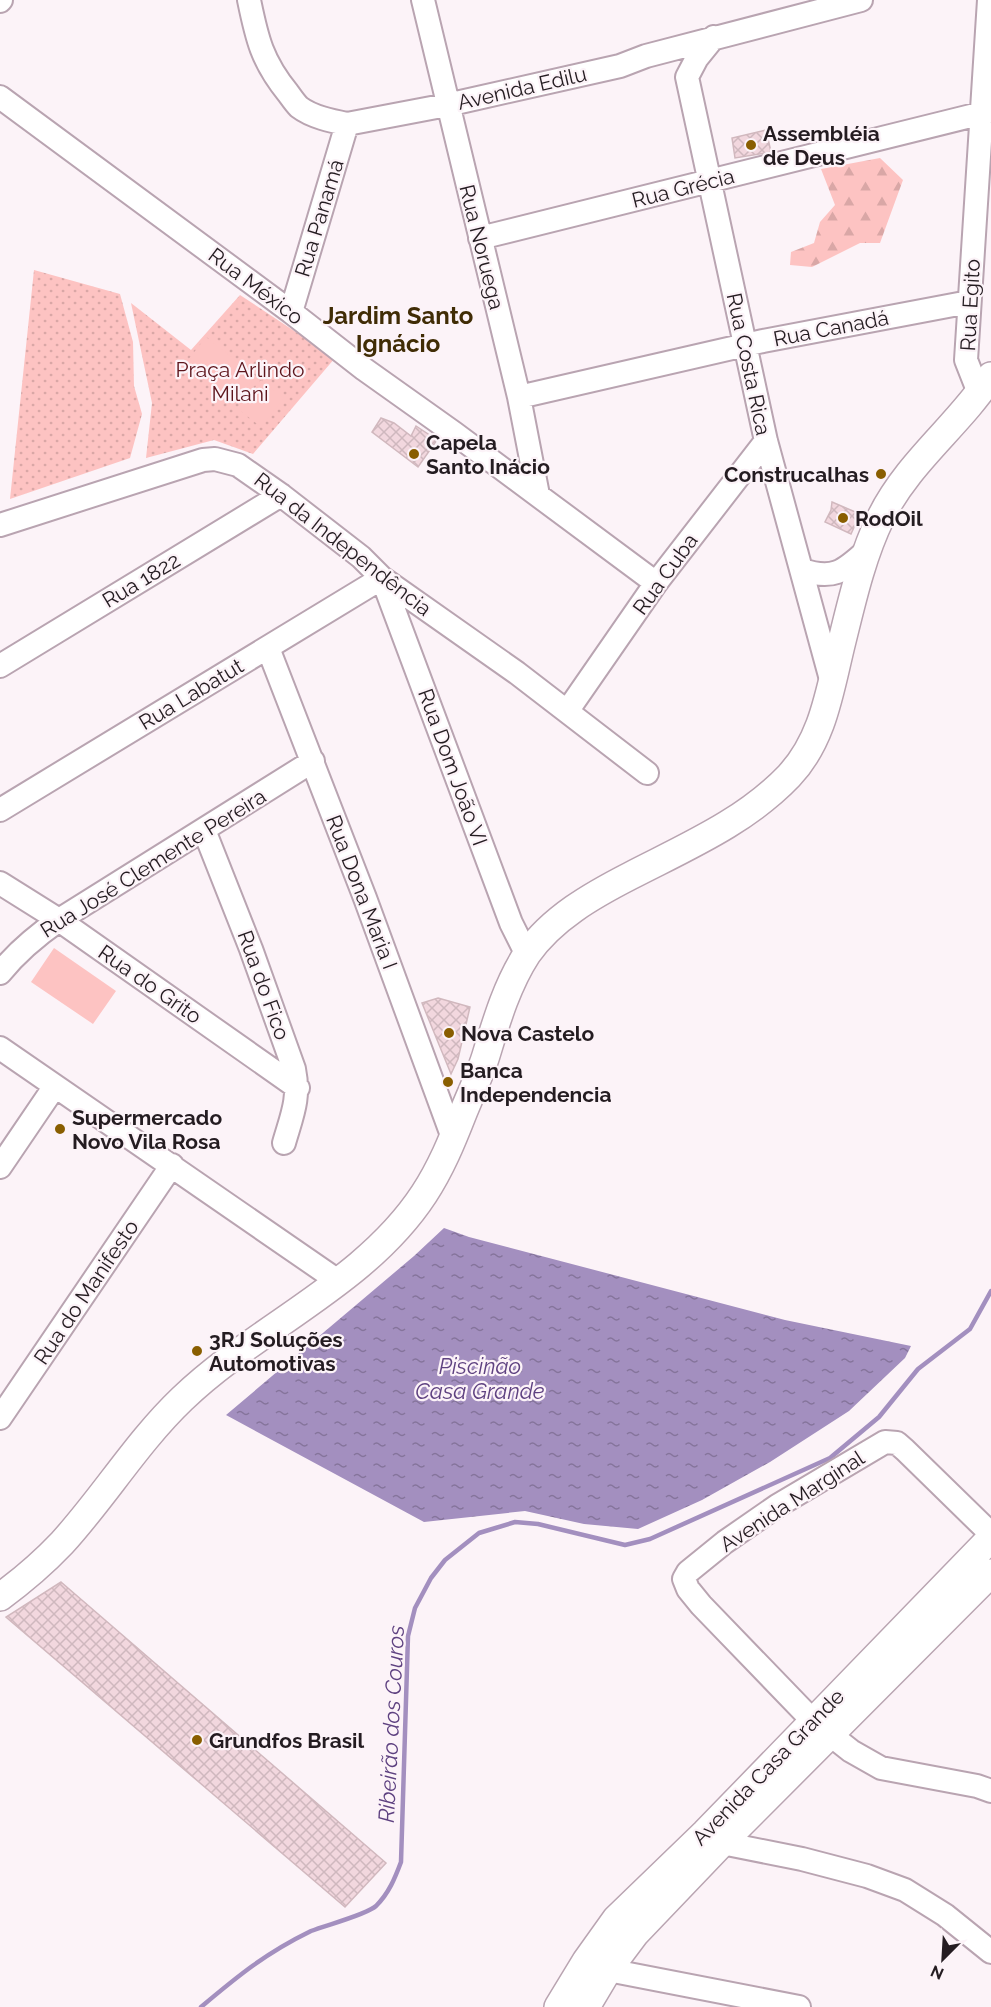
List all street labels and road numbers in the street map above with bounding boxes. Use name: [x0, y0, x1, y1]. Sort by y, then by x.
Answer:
street label: Avenida Edilu: [455, 61, 589, 115]
street label: Rua Panamá: [289, 156, 349, 280]
street label: Rua Grécia: [629, 163, 737, 213]
street label: Rua Noruega: [454, 182, 510, 312]
street label: Rua México: [204, 242, 308, 330]
street label: Rua Egito: [955, 258, 985, 352]
street label: Rua Costa Rica: [722, 291, 776, 437]
street label: Rua Canadá: [771, 305, 891, 351]
street label: Rua da Independência: [249, 467, 437, 621]
street label: Rua Cuba: [627, 529, 703, 619]
street label: Rua 1822: [98, 547, 184, 613]
street label: Rua Labatut: [134, 653, 248, 735]
street label: Rua Dom João VI: [413, 685, 493, 849]
street label: Rua José Clemente Pereira: [36, 783, 270, 943]
street label: Rua Dona Maria I: [321, 811, 403, 973]
street label: Rua do Fico: [233, 927, 295, 1043]
street label: Rua do Grito: [94, 939, 206, 1029]
street label: Rua do Manifesto: [28, 1215, 144, 1369]
street label: Avenida Marginal: [715, 1445, 869, 1557]
street label: Avenida Casa Grande: [687, 1684, 849, 1850]

